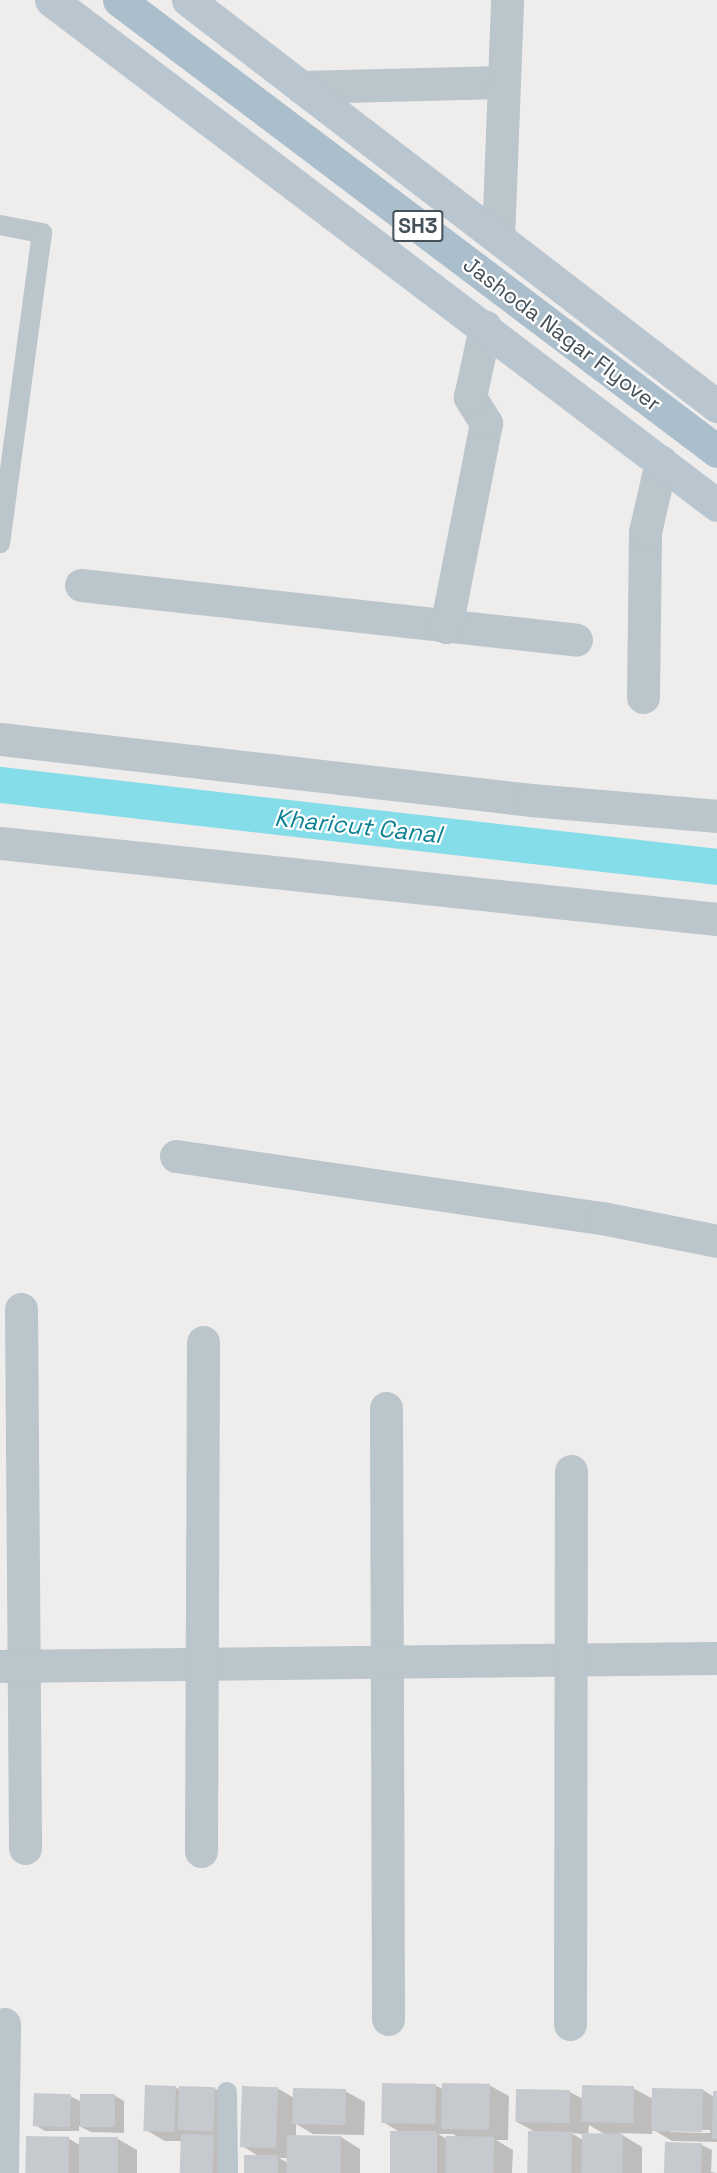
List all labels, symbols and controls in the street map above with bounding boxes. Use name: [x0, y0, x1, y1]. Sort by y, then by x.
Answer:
road number: SH3: [391, 208, 445, 244]
street label: Jashoda Nagar Flyover: [458, 251, 666, 417]
water label: Kharicut Canal: [273, 803, 443, 849]

